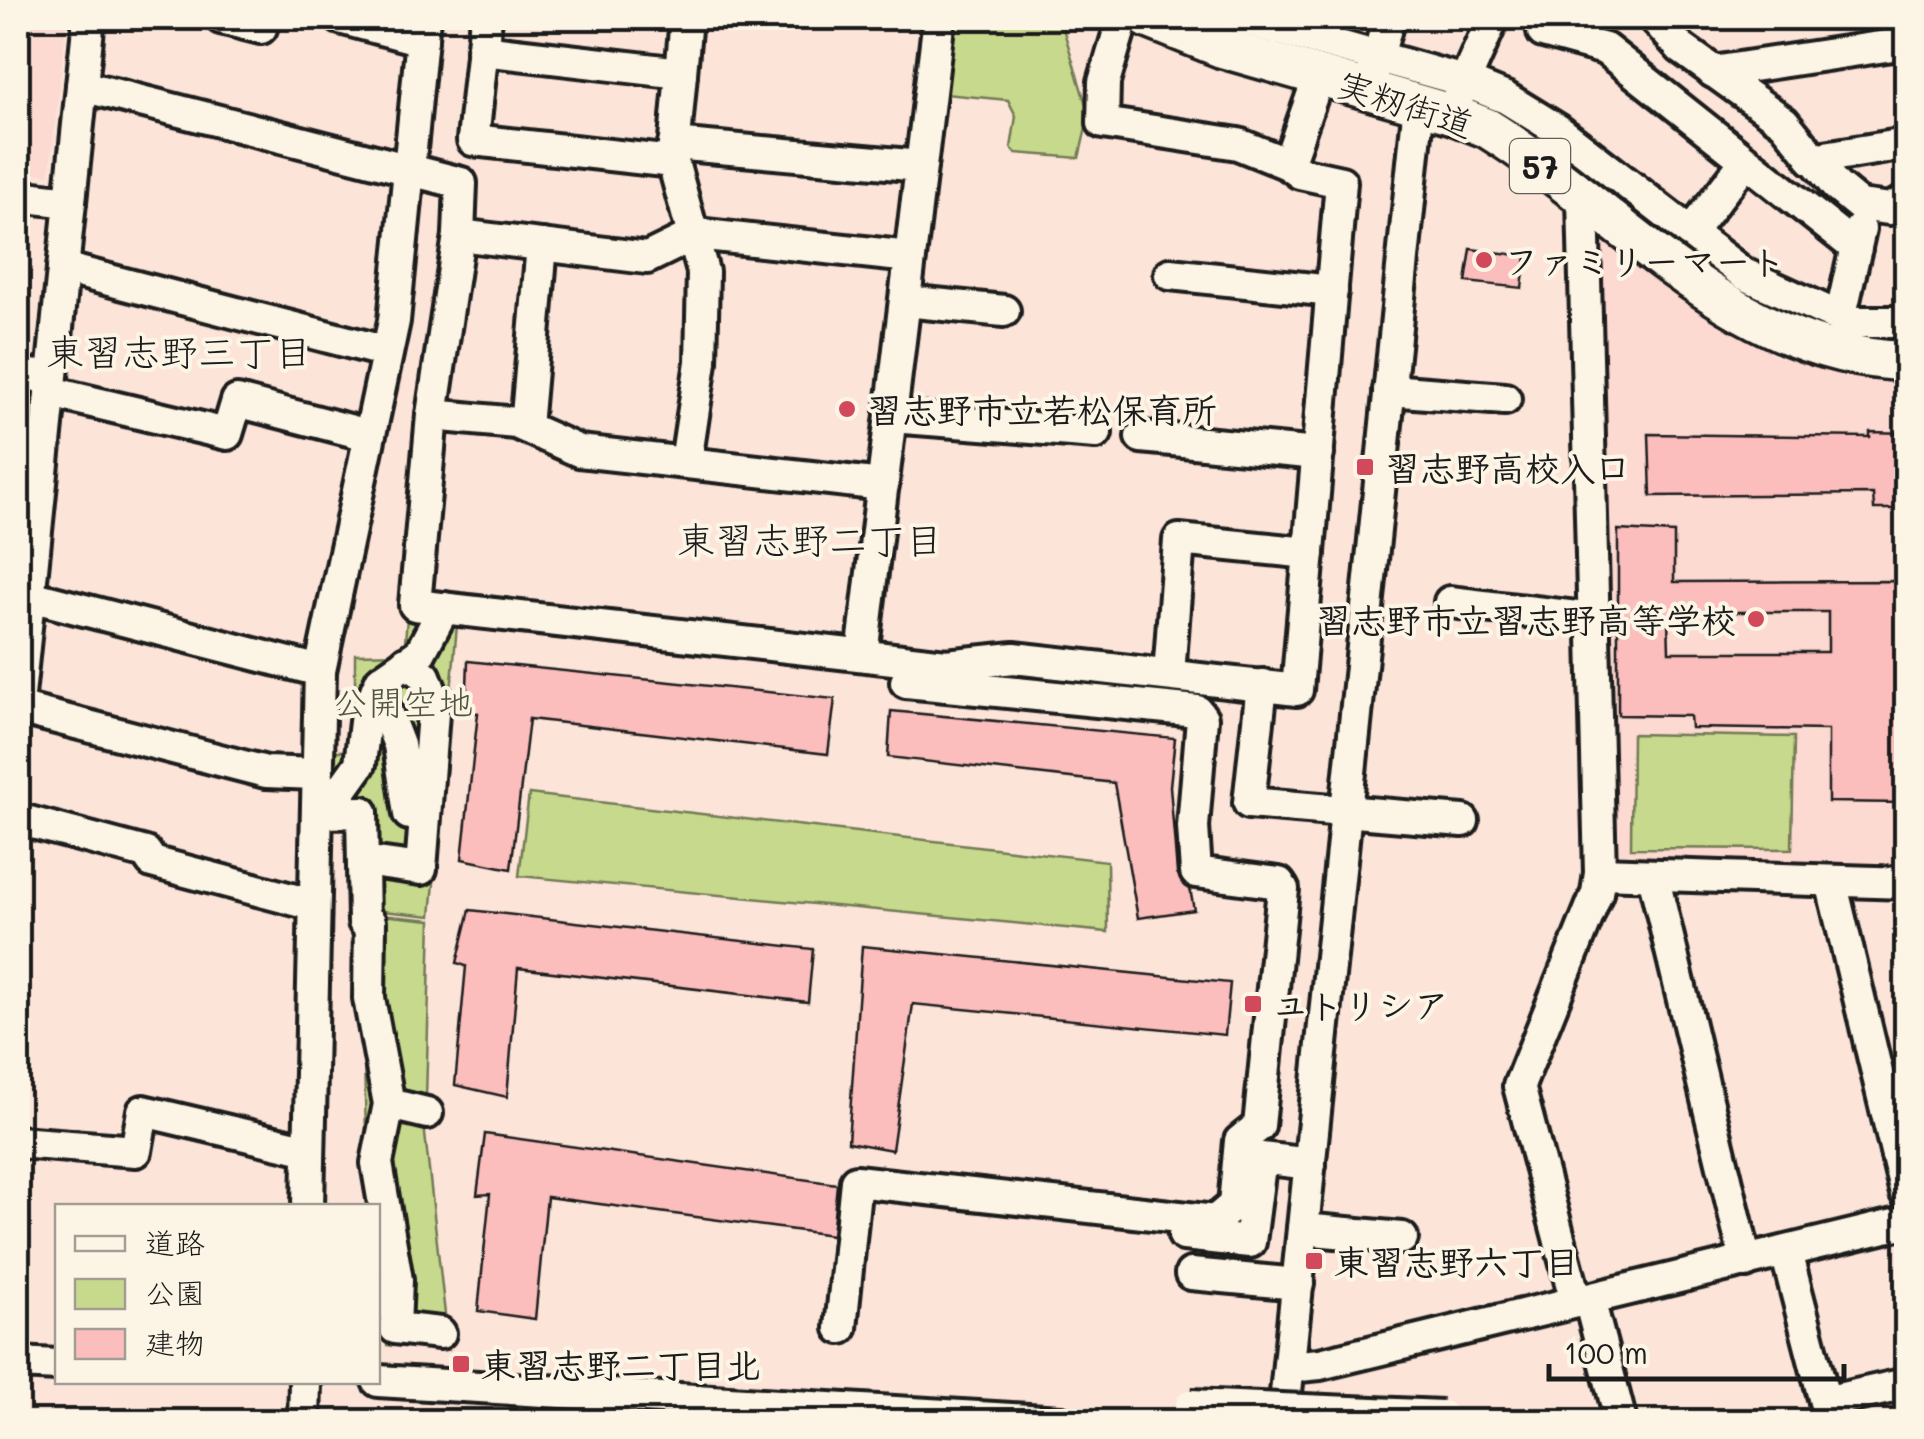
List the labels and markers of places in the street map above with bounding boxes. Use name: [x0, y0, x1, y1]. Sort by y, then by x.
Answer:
place label: ファミリーマート: [1504, 237, 1785, 283]
marker: ファミリーマート: [1473, 249, 1495, 271]
place label: 習志野市立若松保育所: [867, 386, 1217, 432]
marker: 習志野市立若松保育所: [836, 398, 858, 420]
place label: 習志野高校入口: [1385, 444, 1630, 490]
marker: 習志野高校入口: [1354, 456, 1376, 478]
place label: 習志野市立習志野高等学校: [1316, 596, 1736, 642]
marker: 習志野市立習志野高等学校: [1745, 608, 1767, 630]
place label: ユトリシア: [1273, 981, 1449, 1027]
marker: ユトリシア: [1242, 993, 1264, 1015]
place label: 東習志野六丁目: [1334, 1238, 1579, 1284]
marker: 東習志野六丁目: [1303, 1250, 1325, 1272]
place label: 東習志野二丁目北: [481, 1341, 761, 1387]
marker: 東習志野二丁目北: [450, 1353, 472, 1375]

